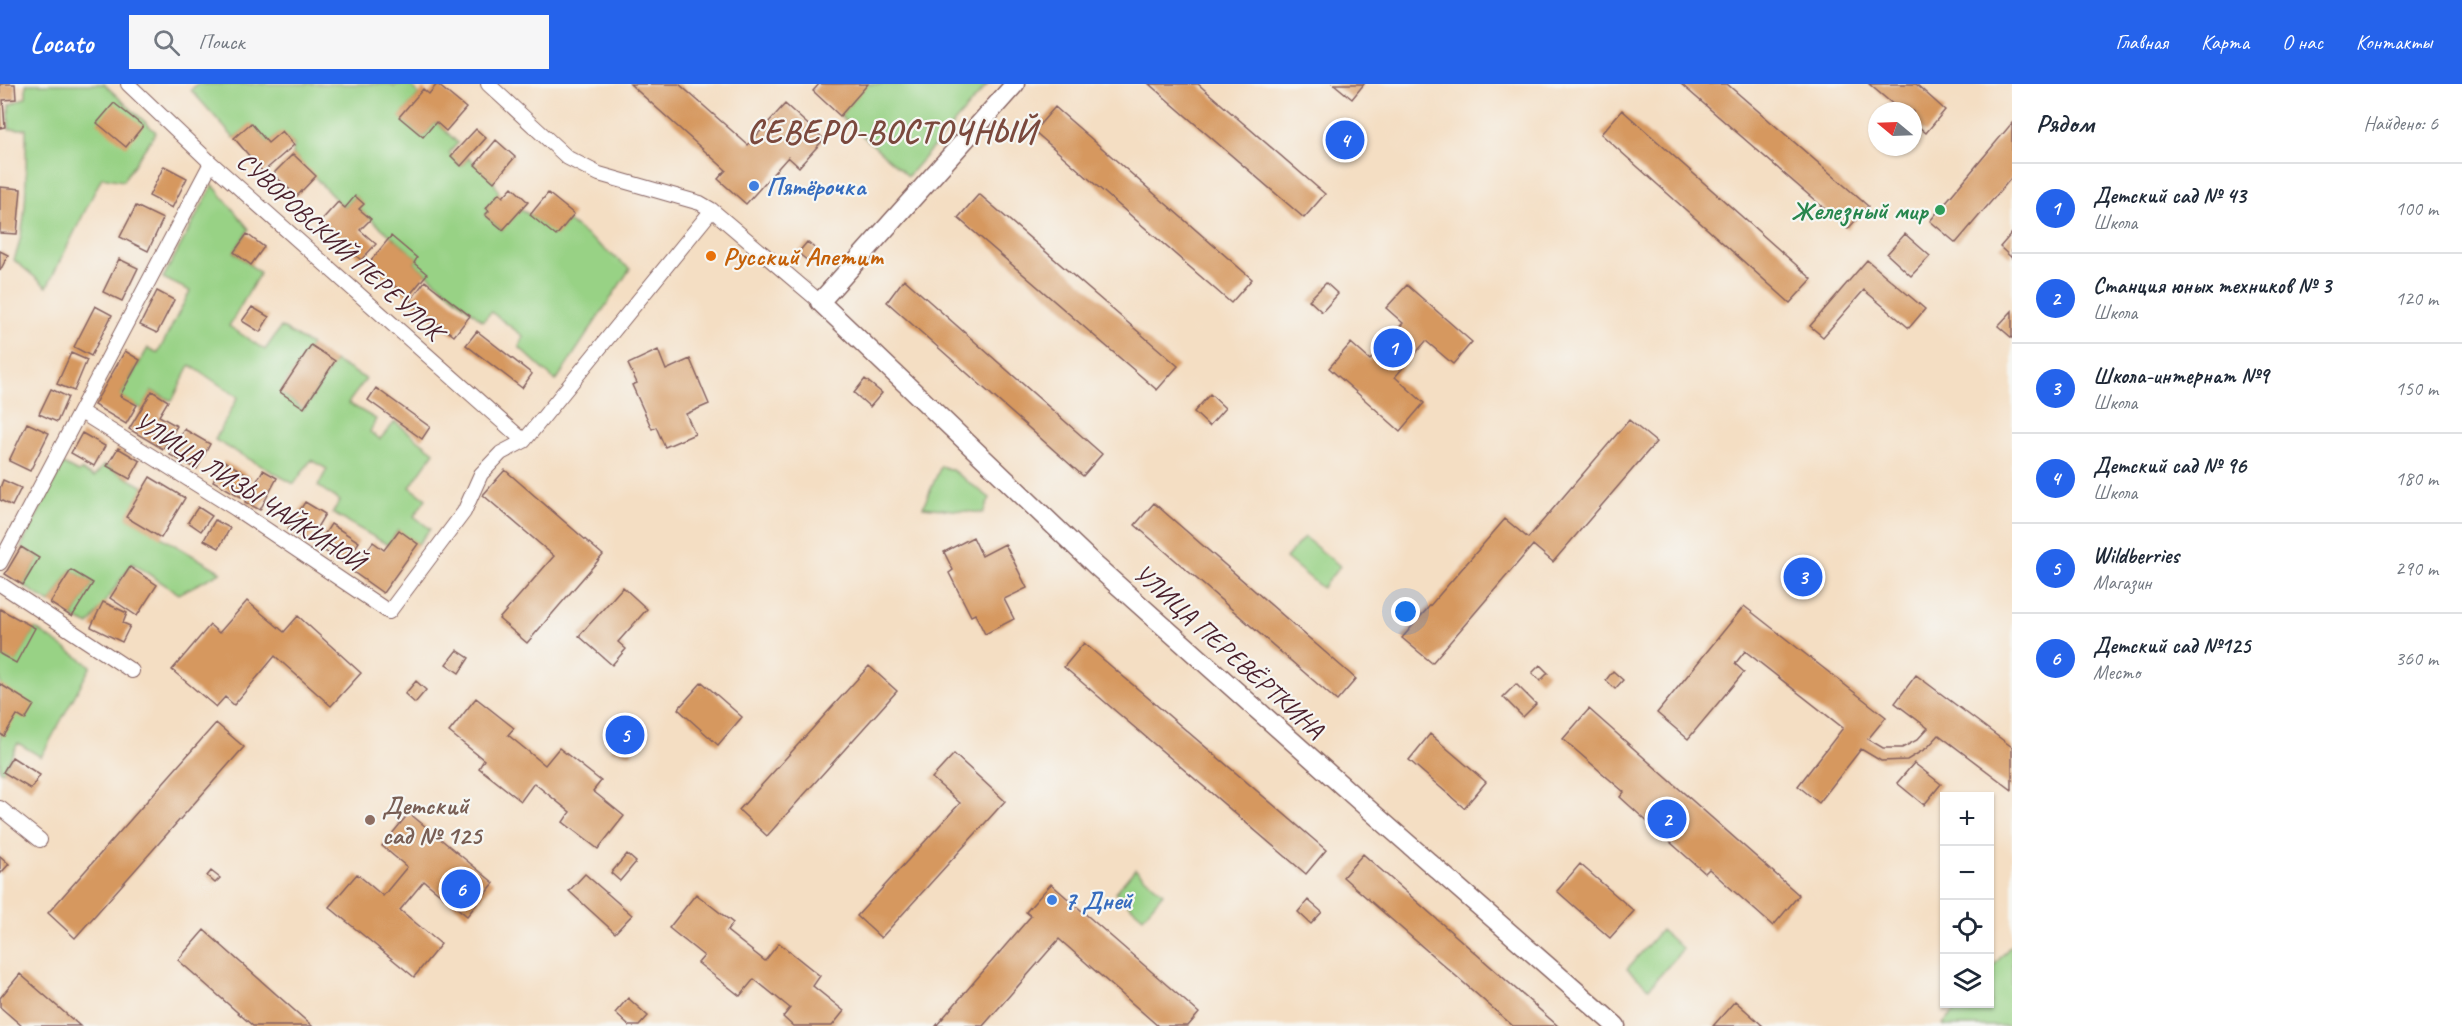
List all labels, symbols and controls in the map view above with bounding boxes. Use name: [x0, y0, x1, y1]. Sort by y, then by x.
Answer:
search box: [129, 15, 549, 69]
text: Locato: [30, 25, 93, 60]
icon: search: [150, 26, 183, 59]
text: Поиск: [198, 28, 245, 56]
text: Главная: [2115, 29, 2168, 55]
text: Карта: [2201, 29, 2249, 55]
text: О нас: [2282, 29, 2323, 55]
text: Контакты: [2356, 29, 2432, 55]
north arrow: [1868, 102, 1922, 156]
text: Рядом: [2036, 107, 2094, 140]
district label: СЕВЕРО-ВОСТОЧНЫЙ: [747, 111, 1041, 152]
text: Найдено: 6: [2363, 111, 2438, 136]
pin: 4: [1326, 118, 1364, 162]
street label: СУВОРОВСКИЙ ПЕРЕУЛОК: [230, 145, 454, 351]
place label: Пятёрочка: [766, 170, 867, 203]
marker: Пятёрочка: [747, 179, 761, 193]
text: Детский сад № 43: [2093, 182, 2246, 210]
place label: Железный мир: [1792, 194, 1930, 227]
text: 1: [2051, 196, 2060, 221]
text: 100 m: [2395, 196, 2438, 221]
marker: Железный мир: [1933, 203, 1947, 217]
text: Школа: [2093, 210, 2137, 235]
place label: Русский Апетит: [723, 240, 885, 273]
marker: Русский Апетит: [704, 249, 718, 263]
text: Станция юных техников № 3: [2093, 272, 2331, 300]
text: 2: [2051, 286, 2060, 311]
text: 120 m: [2395, 286, 2438, 311]
text: Школа: [2093, 300, 2137, 325]
pin: 1: [1374, 326, 1412, 370]
text: Школа-интернат №9: [2093, 362, 2269, 390]
text: 3: [2051, 376, 2060, 401]
text: 150 m: [2395, 376, 2438, 401]
text: Школа: [2093, 390, 2137, 415]
street label: УЛИЦА ЛИЗЫ ЧАЙКИНОЙ: [128, 404, 374, 580]
text: Детский сад № 96: [2093, 452, 2246, 480]
text: 4: [2051, 466, 2060, 491]
text: 180 m: [2395, 466, 2438, 491]
text: Школа: [2093, 480, 2137, 505]
text: Wildberries: [2093, 542, 2179, 570]
pin: 3: [1784, 554, 1822, 600]
text: 5: [2051, 556, 2060, 581]
text: 290 m: [2395, 556, 2438, 581]
street label: УЛИЦА ПЕРЕВЁРТКИНА: [1127, 557, 1332, 746]
text: Магазин: [2093, 570, 2151, 595]
your location: [1391, 597, 1420, 626]
text: Детский сад №125: [2093, 632, 2250, 660]
text: 6: [2051, 646, 2060, 671]
text: 360 m: [2395, 646, 2438, 671]
text: Место: [2093, 660, 2140, 685]
pin: 5: [606, 712, 644, 758]
place label: Детский сад № 125: [382, 789, 484, 852]
map controls: [1940, 792, 1994, 1008]
button: +: [1940, 792, 1994, 846]
pin: 2: [1648, 796, 1686, 842]
marker: Детский сад № 125: [363, 813, 377, 827]
button: −: [1940, 846, 1994, 900]
pin: 6: [442, 866, 480, 912]
place label: 7 Дней: [1064, 884, 1134, 917]
marker: 7 Дней: [1045, 893, 1059, 907]
button: locate: [1940, 900, 1994, 954]
button: layers: [1940, 954, 1994, 1008]

